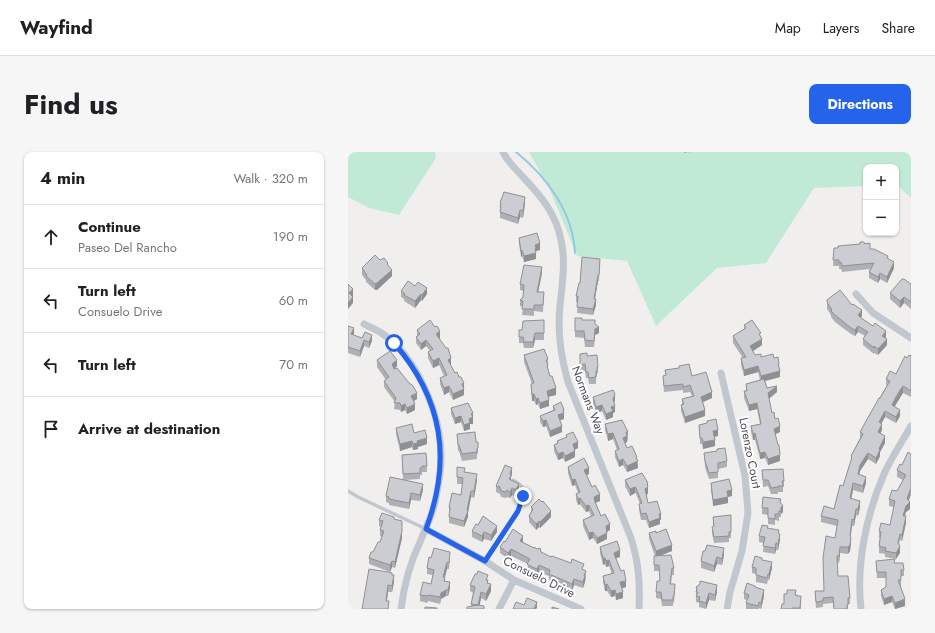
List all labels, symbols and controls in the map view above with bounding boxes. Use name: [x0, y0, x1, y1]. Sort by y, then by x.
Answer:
text: Wayfind: [20, 14, 93, 41]
text: Map: [775, 18, 801, 38]
text: Layers: [823, 18, 859, 38]
text: Share: [881, 18, 915, 38]
text: Find us: [24, 84, 118, 125]
button: Directions: [809, 84, 911, 124]
map controls: [863, 164, 899, 236]
button: +: [863, 164, 899, 200]
text: 4 min: [40, 166, 85, 190]
text: Walk · 320 m: [233, 169, 308, 188]
button: −: [863, 200, 899, 236]
text: Continue: [78, 216, 141, 238]
icon: ahead: [40, 226, 62, 248]
text: 190 m: [273, 227, 308, 246]
text: Paseo Del Rancho: [78, 238, 177, 257]
text: Turn left: [78, 280, 136, 302]
icon: left: [40, 290, 62, 312]
text: 60 m: [279, 291, 308, 310]
text: Consuelo Drive: [78, 302, 162, 321]
route start: [385, 334, 403, 352]
icon: left: [40, 354, 62, 376]
text: Turn left: [78, 354, 136, 376]
text: 70 m: [279, 355, 308, 374]
street label: Normans Way: [567, 363, 609, 437]
street label: Lorenzo Court: [734, 416, 766, 490]
icon: arrive: [40, 418, 62, 440]
text: Arrive at destination: [78, 418, 220, 440]
route end: [514, 487, 532, 505]
street label: Consuelo Drive: [500, 552, 578, 602]

